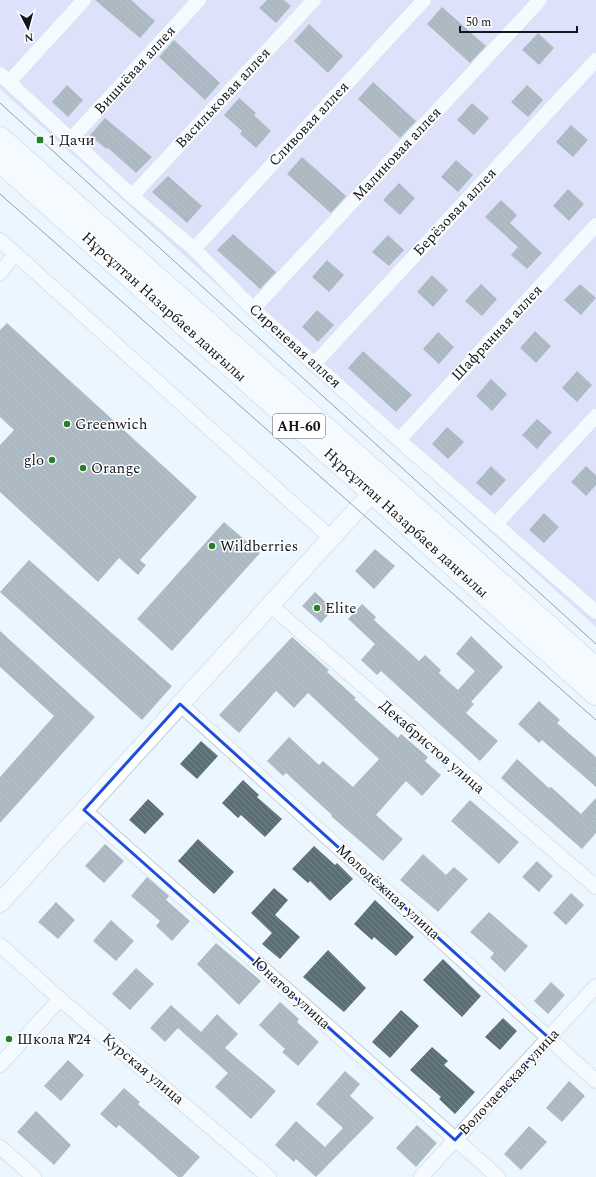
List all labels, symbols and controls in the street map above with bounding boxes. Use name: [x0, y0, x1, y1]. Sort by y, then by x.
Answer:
north arrow: [8, 8, 48, 48]
scale bar: [460, 8, 577, 34]
text: 50 m: [466, 13, 491, 32]
street label: Вишнёвая аллея: [89, 20, 181, 120]
text: N: [24, 29, 34, 46]
street label: Васильковая аллея: [170, 42, 276, 154]
street label: Сливовая аллея: [263, 76, 355, 172]
street label: Малиновая аллея: [347, 102, 447, 206]
place label: 1 Дачи: [48, 129, 95, 152]
marker: 1 Дачи: [35, 135, 45, 145]
street label: Берёзовая аллея: [408, 163, 502, 261]
street label: Нұрсұлтан Назарбаев даңғылы: [76, 226, 252, 388]
street label: Шафранная аллея: [446, 279, 548, 387]
street label: Сиреневая аллея: [244, 298, 346, 394]
place label: Greenwich: [75, 413, 148, 436]
road number: АН-60: [273, 414, 325, 438]
marker: Greenwich: [62, 419, 72, 429]
street label: Нұрсұлтан Назарбаев даңғылы: [318, 442, 494, 604]
place label: glo: [23, 449, 44, 472]
marker: glo: [47, 455, 57, 465]
place label: Orange: [91, 457, 141, 480]
marker: Orange: [78, 463, 88, 473]
place label: Wildberries: [220, 535, 298, 558]
marker: Wildberries: [207, 541, 217, 551]
place label: Elite: [325, 597, 356, 620]
marker: Elite: [312, 603, 322, 613]
street label: Декабристов улица: [374, 695, 490, 800]
street label: Молодёжная улица: [331, 839, 446, 946]
street label: Юнатов улица: [246, 951, 336, 1035]
street label: Волочаевская улица: [453, 1023, 565, 1141]
place label: Школа №24: [17, 1028, 91, 1051]
street label: Курская улица: [97, 1028, 190, 1111]
marker: Школа №24: [4, 1034, 14, 1044]

